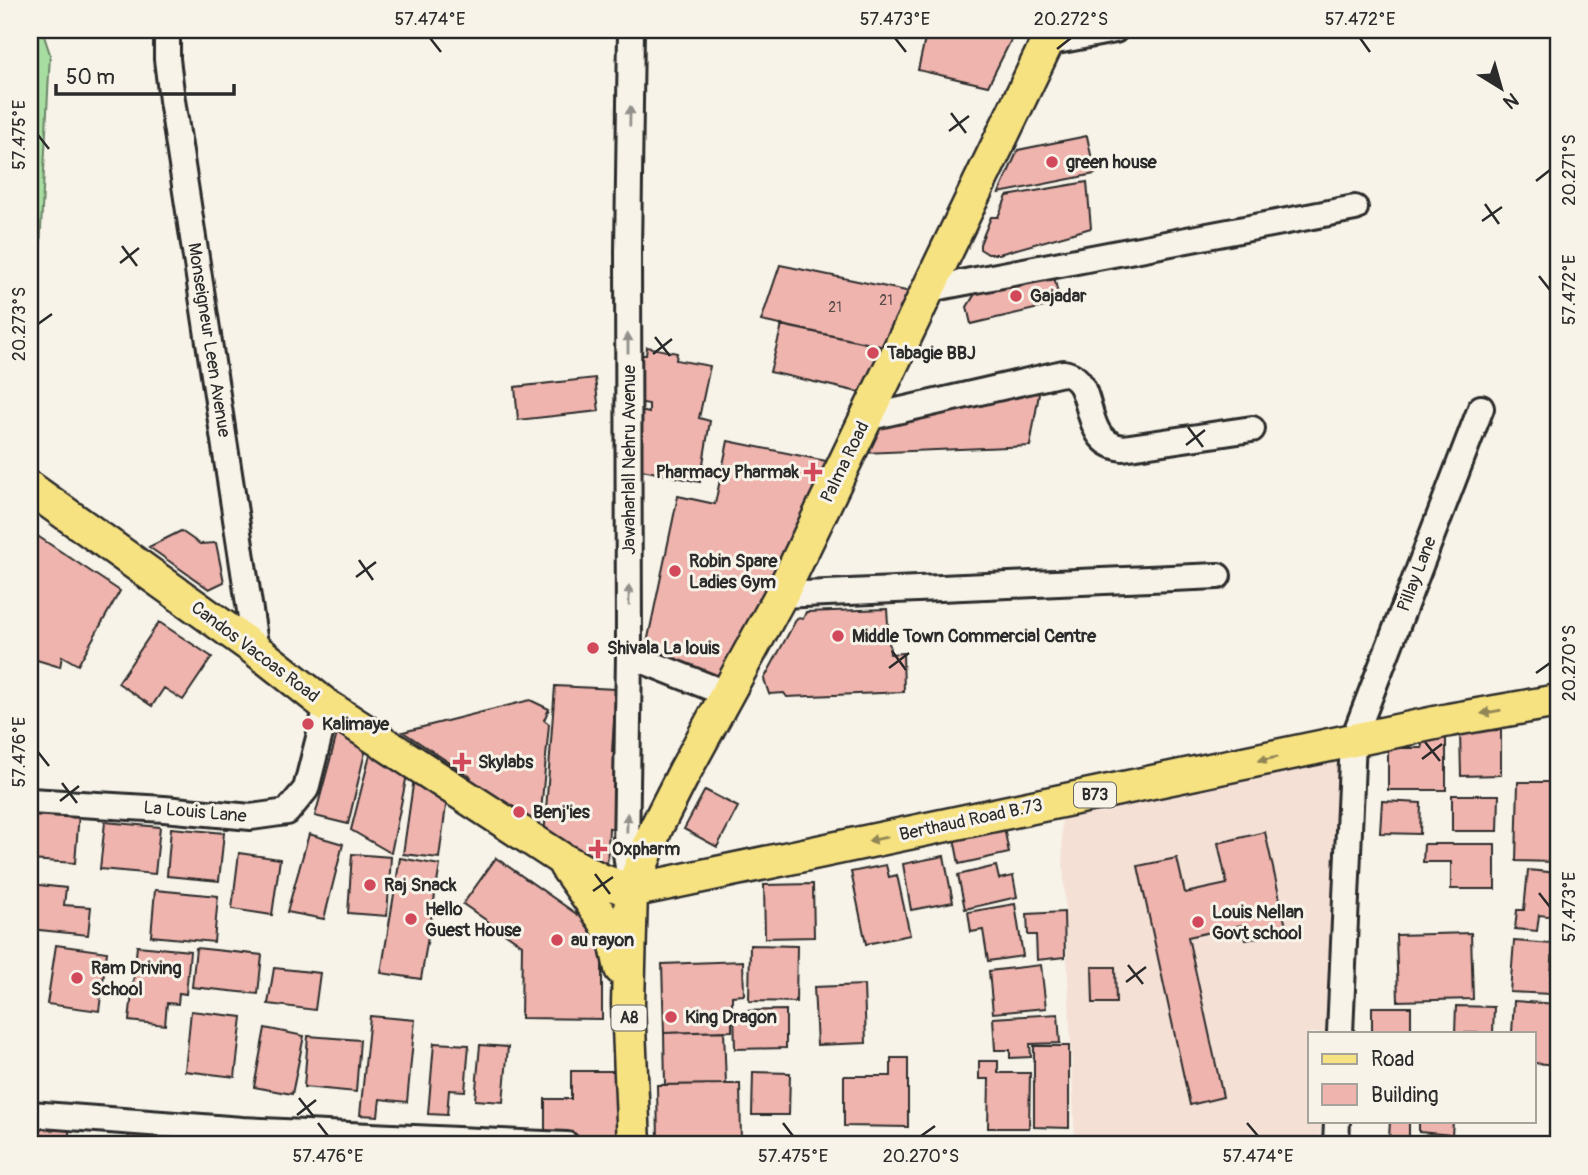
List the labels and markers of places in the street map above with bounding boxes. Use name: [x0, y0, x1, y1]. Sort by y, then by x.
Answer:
place label: green house: [1066, 151, 1158, 174]
marker: green house: [1044, 154, 1060, 170]
place label: Gajadar: [1030, 285, 1087, 308]
marker: Gajadar: [1008, 288, 1024, 304]
place label: Tabagie BBJ: [886, 342, 976, 365]
marker: Tabagie BBJ: [865, 345, 881, 361]
place label: Pharmacy Pharmak: [656, 461, 799, 484]
marker: Pharmacy Pharmak: [805, 464, 821, 480]
place label: Robin Spare Ladies Gym: [689, 550, 778, 594]
marker: Robin Spare Ladies Gym: [667, 563, 683, 579]
place label: Middle Town Commercial Centre: [852, 625, 1097, 648]
marker: Middle Town Commercial Centre: [830, 628, 846, 644]
place label: Shivala La louis: [607, 637, 721, 660]
marker: Shivala La louis: [585, 640, 601, 656]
place label: Kalimaye: [322, 713, 390, 736]
marker: Kalimaye: [300, 716, 316, 732]
place label: Skylabs: [478, 751, 534, 774]
marker: Skylabs: [452, 752, 472, 772]
place label: Benj'ies: [533, 801, 591, 824]
marker: Benj'ies: [511, 804, 527, 820]
place label: Oxpharm: [612, 838, 680, 861]
marker: Oxpharm: [590, 841, 606, 857]
place label: Raj Snack: [384, 874, 457, 897]
marker: Raj Snack: [362, 877, 378, 893]
place label: Hello Guest House: [425, 898, 522, 942]
place label: Louis Nellan Govt school: [1212, 901, 1304, 945]
marker: Hello Guest House: [403, 911, 419, 927]
marker: Louis Nellan Govt school: [1190, 914, 1206, 930]
place label: au rayon: [571, 929, 634, 952]
marker: au rayon: [549, 932, 565, 948]
place label: Ram Driving School: [91, 957, 182, 1001]
marker: Ram Driving School: [69, 970, 85, 986]
place label: King Dragon: [685, 1006, 777, 1029]
marker: King Dragon: [663, 1009, 679, 1025]

